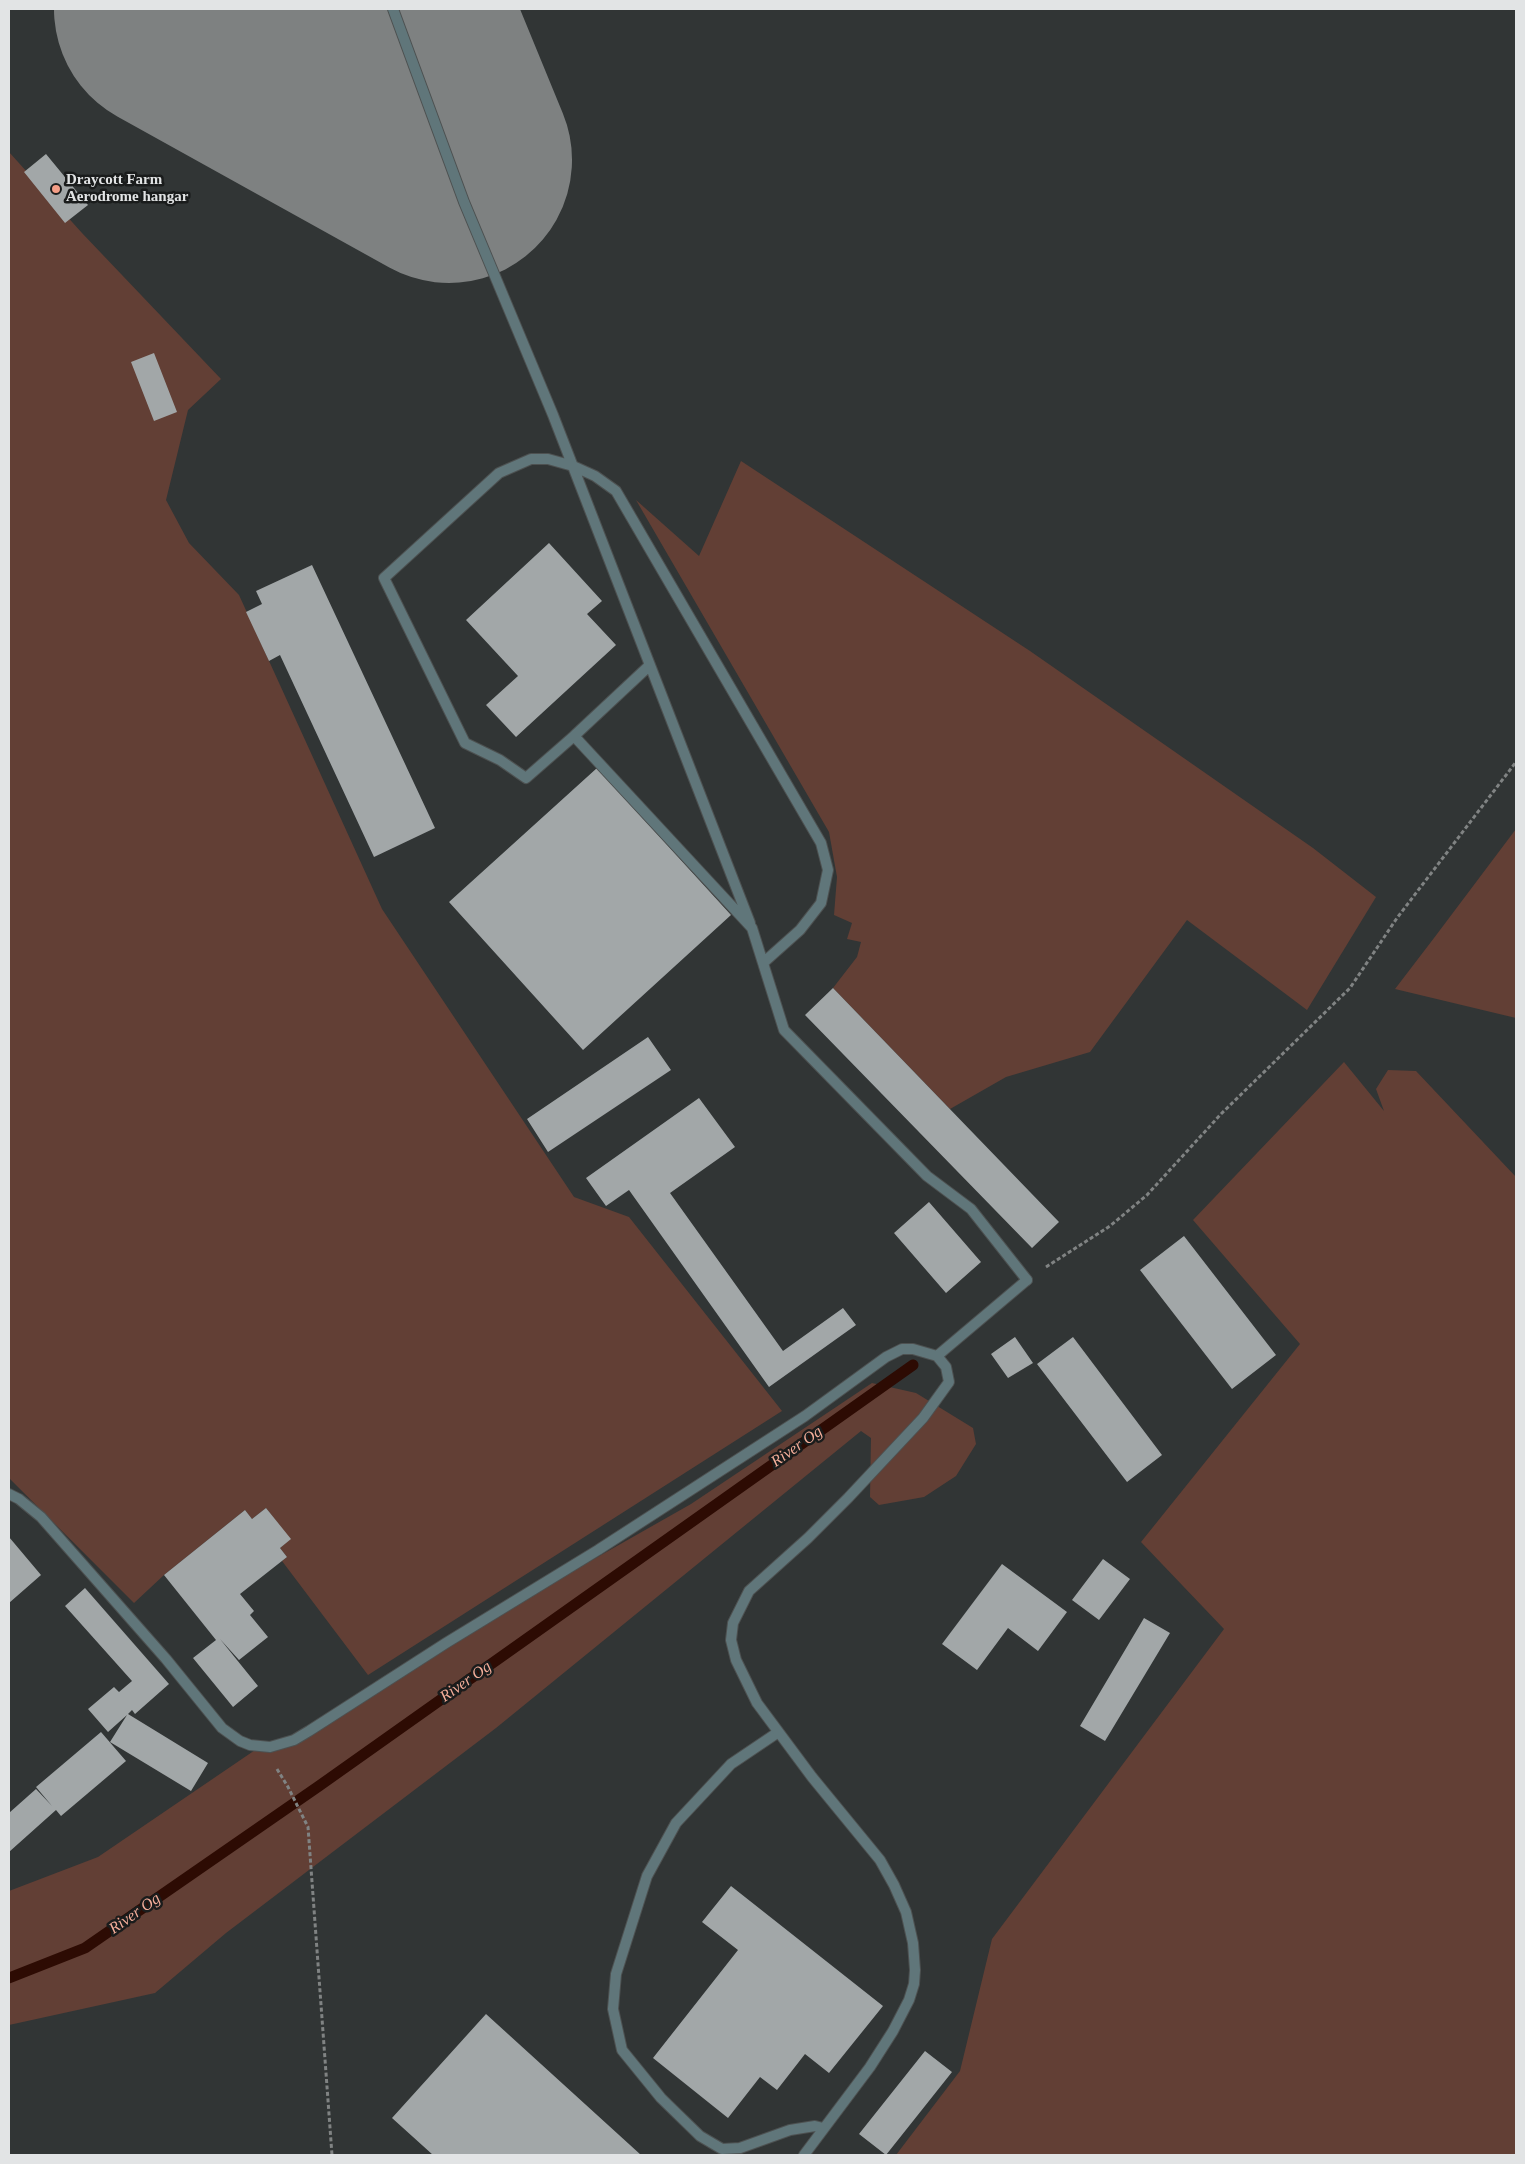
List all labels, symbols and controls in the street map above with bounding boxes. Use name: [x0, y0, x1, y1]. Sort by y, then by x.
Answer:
place label: Draycott Farm Aerodrome hangar: [66, 171, 188, 206]
marker: Draycott Farm Aerodrome hangar: [50, 183, 62, 195]
water label: River Og: [768, 1422, 826, 1472]
water label: River Og: [437, 1657, 495, 1707]
water label: River Og: [106, 1889, 164, 1939]

